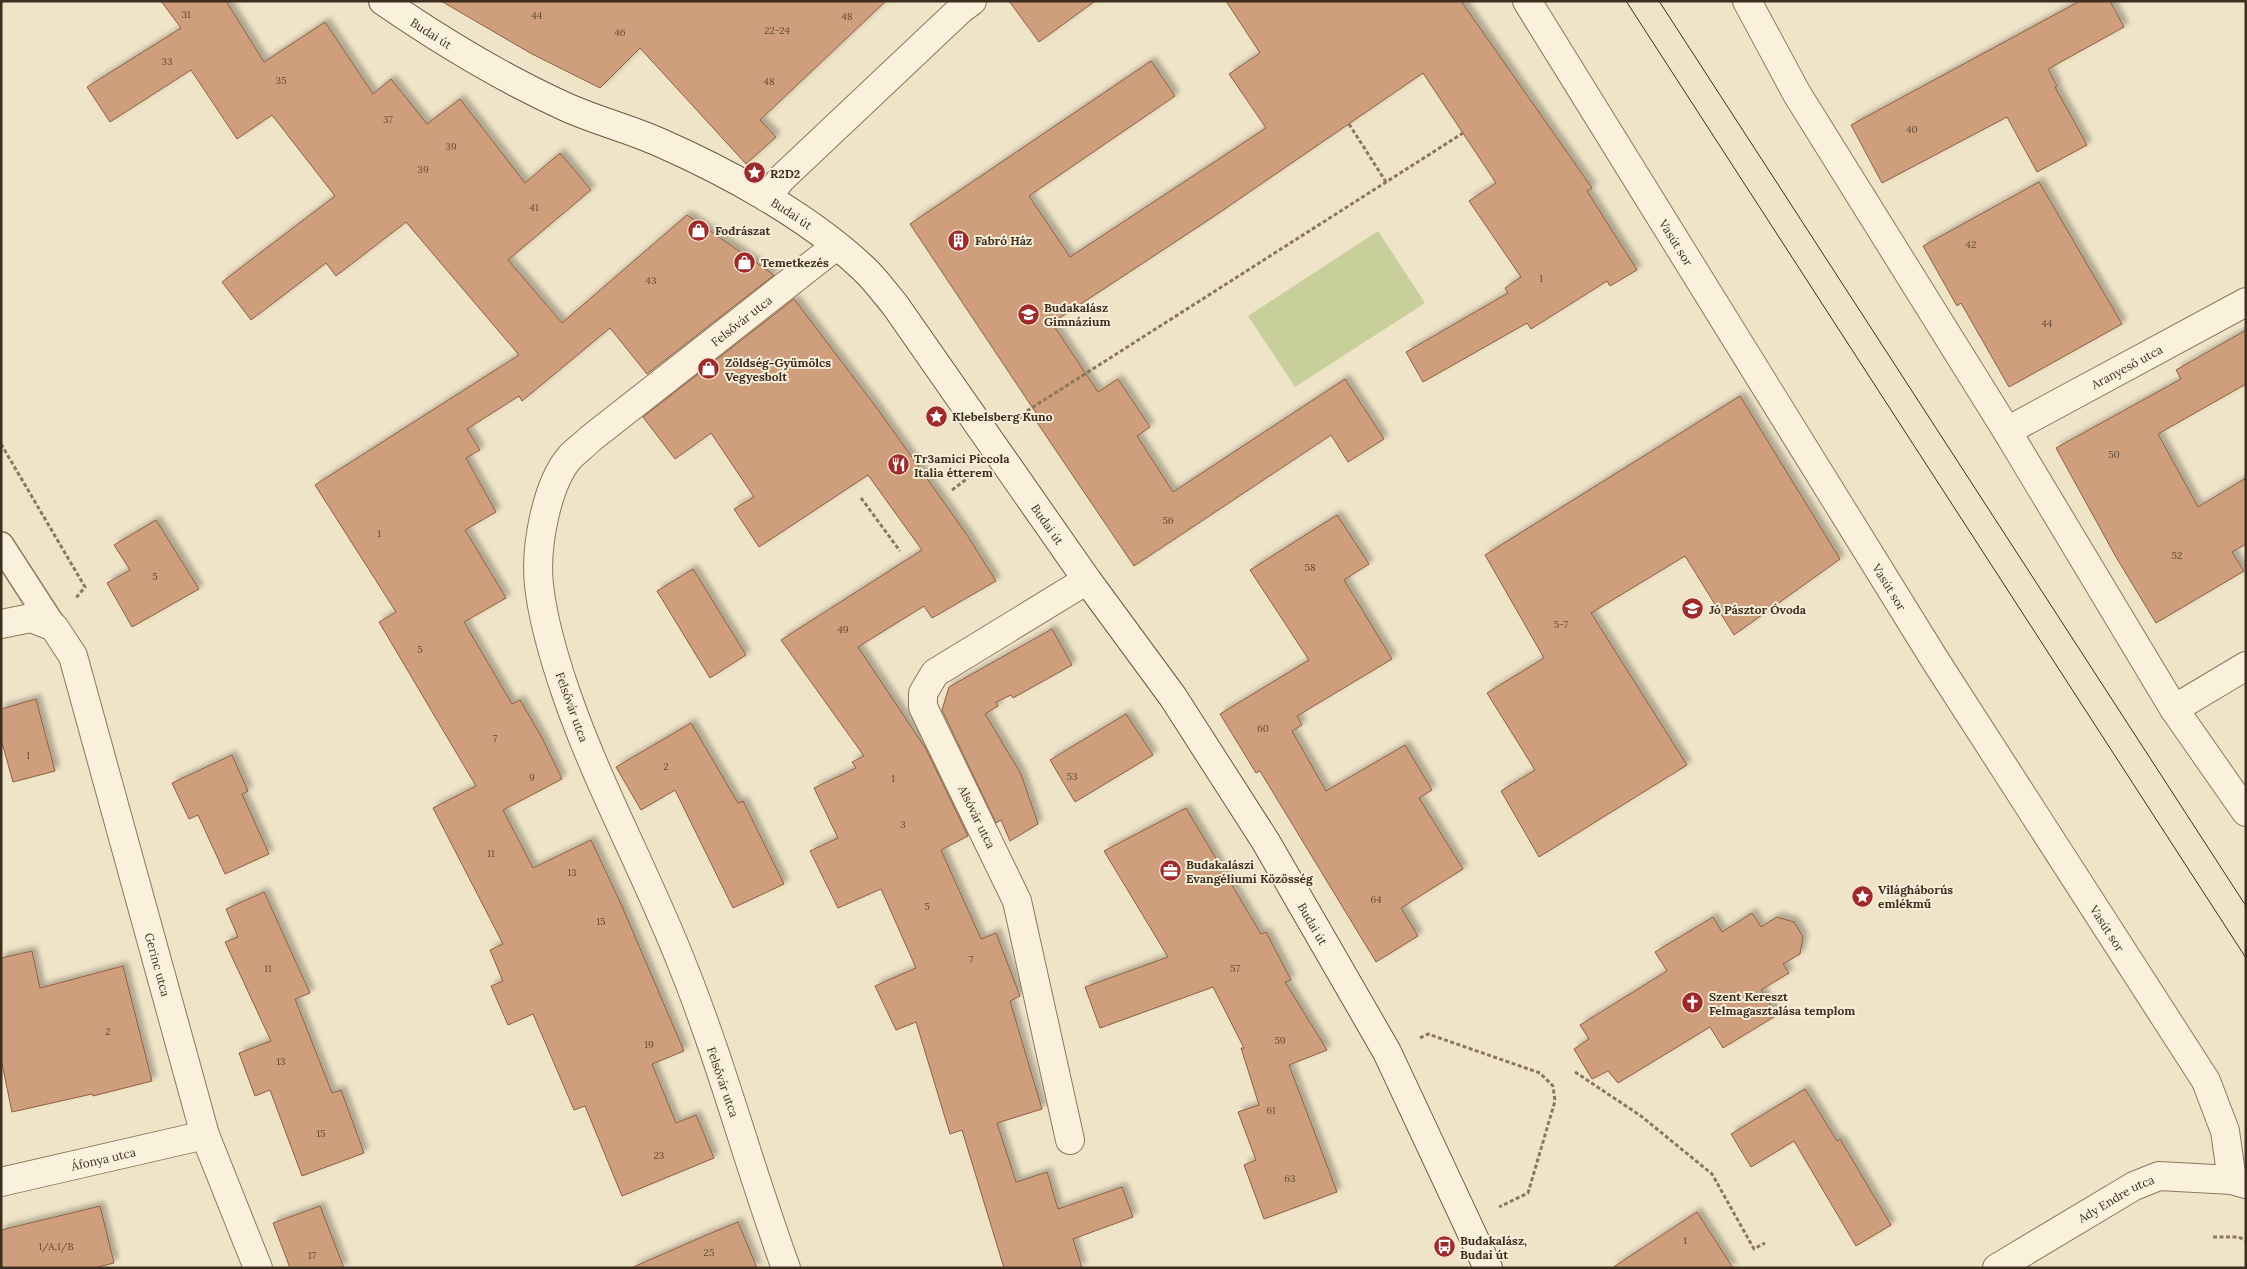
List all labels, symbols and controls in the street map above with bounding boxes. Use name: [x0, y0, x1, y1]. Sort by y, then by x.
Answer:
house number: 31: [181, 8, 191, 21]
house number: 44: [532, 9, 543, 22]
house number: 48: [841, 10, 853, 23]
street label: Budai út: [408, 14, 455, 52]
house number: 22-24: [764, 24, 790, 37]
house number: 46: [614, 26, 626, 39]
house number: 33: [161, 55, 173, 68]
house number: 35: [275, 74, 287, 87]
house number: 48: [763, 75, 775, 88]
house number: 37: [383, 113, 393, 126]
house number: 40: [1906, 123, 1918, 136]
house number: 39: [445, 140, 457, 153]
place icon: R2D2: [742, 161, 766, 185]
house number: 39: [417, 163, 429, 176]
place label: R2D2: [770, 166, 800, 181]
street label: Budai út: [768, 194, 816, 232]
house number: 41: [529, 201, 539, 214]
street label: Vasút sor: [1656, 216, 1697, 269]
shop icon: Fodrászat: [687, 218, 711, 242]
place label: Fodrászat: [715, 223, 772, 238]
building icon: Fabró Ház: [947, 228, 971, 252]
place label: Fabró Ház: [975, 233, 1032, 248]
house number: 42: [1966, 238, 1976, 251]
shop icon: Temetkezés: [733, 250, 757, 274]
place label: Temetkezés: [761, 255, 829, 270]
house number: 1: [1539, 272, 1543, 285]
house number: 43: [646, 274, 657, 287]
street label: Felsővár utca: [707, 292, 775, 349]
place label: Budakalász Gimnázium: [1044, 300, 1110, 329]
school or university icon: Budakalász Gimnázium: [1016, 302, 1040, 326]
house number: 44: [2042, 317, 2053, 330]
street label: Aranyeső utca: [2088, 341, 2165, 392]
place label: Zöldség-Gyümölcs Vegyesbolt: [725, 355, 831, 384]
shop icon: Zöldség-Gyümölcs Vegyesbolt: [697, 357, 721, 381]
place icon: Klebelsberg Kuno: [924, 404, 948, 428]
place label: Klebelsberg Kuno: [952, 409, 1053, 424]
house number: 50: [2108, 448, 2120, 461]
place label: Tr3amici Piccola Italia étterem: [914, 451, 1010, 480]
restaurant icon: Tr3amici Piccola Italia étterem: [886, 453, 910, 477]
street label: Budai út: [1028, 501, 1068, 548]
house number: 56: [1162, 514, 1174, 527]
house number: 1: [377, 527, 381, 540]
house number: 52: [2172, 549, 2182, 562]
street label: Vasút sor: [1869, 560, 1910, 614]
house number: 58: [1304, 561, 1316, 574]
house number: 5: [152, 570, 158, 583]
school or university icon: Jó Pásztor Óvoda: [1681, 597, 1705, 621]
place label: Jó Pásztor Óvoda: [1709, 602, 1807, 617]
house number: 5-7: [1554, 618, 1569, 631]
house number: 49: [837, 623, 849, 636]
house number: 5: [417, 643, 423, 656]
street label: Felsővár utca: [552, 670, 592, 744]
house number: 60: [1257, 722, 1269, 735]
house number: 7: [493, 732, 498, 745]
house number: 1: [26, 749, 30, 762]
house number: 2: [663, 760, 669, 773]
house number: 53: [1066, 770, 1078, 783]
house number: 9: [529, 771, 535, 784]
house number: 1: [891, 772, 895, 785]
street label: Alsóvár utca: [955, 782, 999, 851]
house number: 3: [900, 818, 906, 831]
house number: 11: [487, 847, 495, 860]
place label: Budakalászi Evangéliumi Közösség: [1186, 857, 1314, 886]
office icon: Budakalászi Evangéliumi Közösség: [1158, 859, 1182, 883]
house number: 13: [567, 866, 577, 879]
place label: Világháborús emlékmű: [1878, 882, 1953, 911]
place icon: Világháborús emlékmű: [1850, 884, 1874, 908]
house number: 64: [1370, 893, 1382, 906]
house number: 5: [924, 900, 930, 913]
street label: Budai út: [1295, 900, 1331, 948]
street label: Vasút sor: [2087, 901, 2128, 955]
house number: 15: [596, 915, 606, 928]
street label: Gerinc utca: [142, 931, 174, 998]
house number: 7: [969, 953, 974, 966]
house number: 11: [264, 962, 272, 975]
house number: 57: [1230, 962, 1240, 975]
place label: Szent Kereszt Felmagasztalása templom: [1709, 989, 1855, 1018]
church icon: Szent Kereszt Felmagasztalása templom: [1681, 991, 1705, 1015]
house number: 2: [105, 1025, 111, 1038]
house number: 59: [1274, 1034, 1286, 1047]
house number: 19: [644, 1038, 654, 1051]
street label: Felsővár utca: [704, 1045, 742, 1119]
house number: 13: [276, 1055, 286, 1068]
house number: 61: [1266, 1104, 1276, 1117]
house number: 15: [316, 1127, 326, 1140]
street label: Áfonya utca: [69, 1144, 137, 1173]
house number: 23: [654, 1149, 665, 1162]
street label: Ady Endre utca: [2074, 1171, 2156, 1226]
house number: 63: [1284, 1172, 1296, 1185]
place label: Budakalász, Budai út: [1460, 1233, 1527, 1262]
house number: 1: [1683, 1234, 1687, 1247]
bus stop icon: Budakalász, Budai út: [1432, 1235, 1456, 1259]
house number: 1/A,1/B: [38, 1240, 74, 1253]
house number: 25: [704, 1246, 714, 1259]
house number: 17: [308, 1249, 317, 1262]

